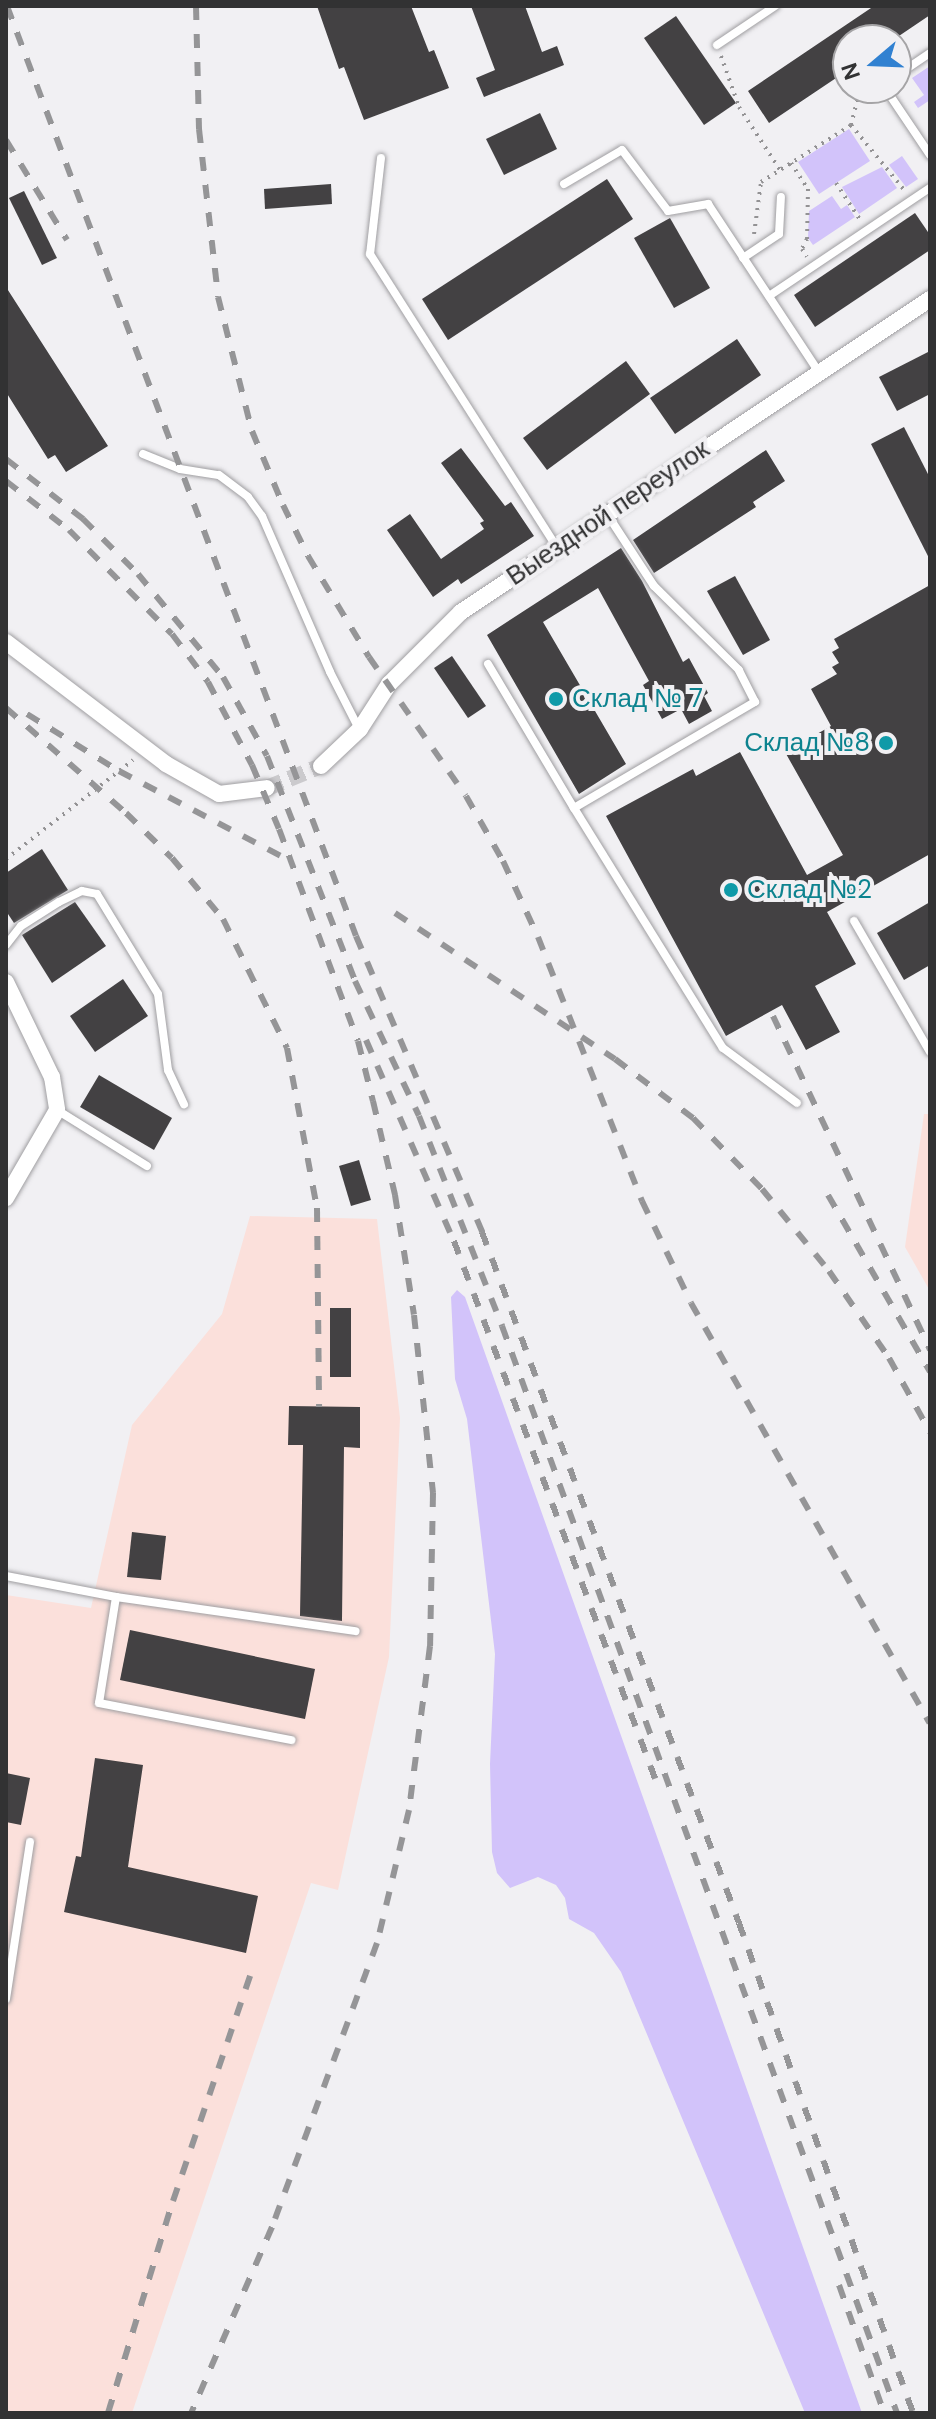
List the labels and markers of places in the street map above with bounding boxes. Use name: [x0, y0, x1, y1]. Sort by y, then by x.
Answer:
place label: Склад № 7: [572, 683, 703, 715]
marker: Склад № 7: [547, 690, 565, 708]
place label: Склад №8: [744, 727, 870, 759]
marker: Склад №8: [877, 734, 895, 752]
place label: Склад №2: [747, 874, 872, 906]
marker: Склад №2: [722, 881, 740, 899]

